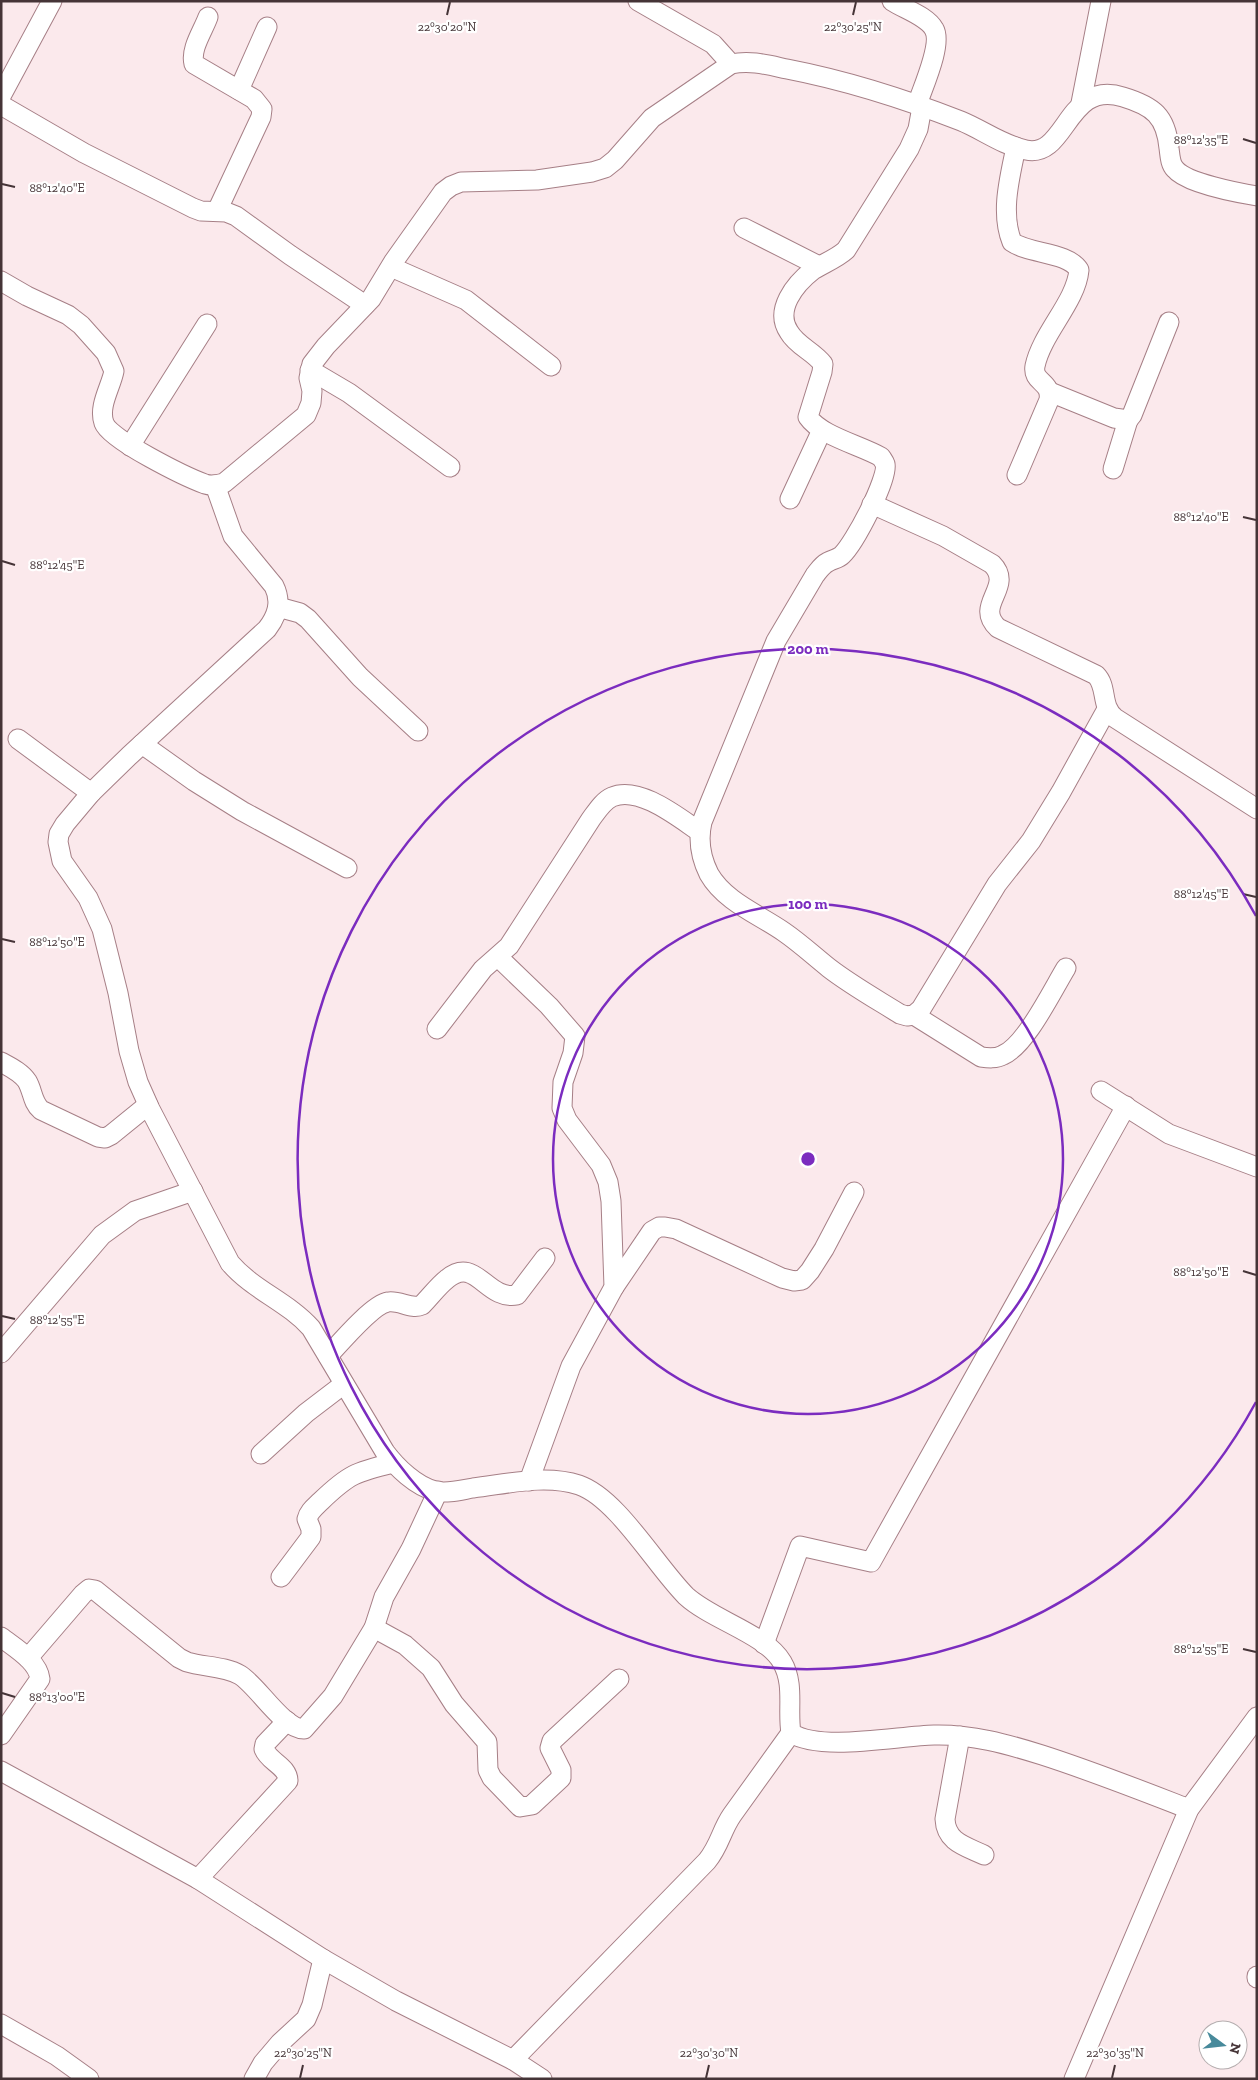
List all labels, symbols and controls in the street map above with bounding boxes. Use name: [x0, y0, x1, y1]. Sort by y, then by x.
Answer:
text: 22°30'20"N: [418, 20, 476, 34]
text: 22°30'25"N: [824, 20, 882, 34]
text: 88°12'35"E: [1174, 133, 1228, 147]
text: 88°12'40"E: [29, 181, 85, 195]
text: 88°12'40"E: [1173, 510, 1229, 524]
text: 88°12'45"E: [30, 558, 84, 572]
text: 200 m: [787, 640, 829, 658]
text: 88°12'45"E: [1174, 887, 1228, 901]
text: 100 m: [788, 895, 828, 913]
text: 88°12'50"E: [29, 935, 85, 949]
centre of rings: [799, 1150, 817, 1168]
text: 88°12'50"E: [1173, 1265, 1229, 1279]
text: 88°12'55"E: [30, 1313, 84, 1327]
text: 88°12'55"E: [1174, 1642, 1228, 1656]
text: 88°13'00"E: [29, 1690, 85, 1704]
north arrow: [1198, 2020, 1248, 2070]
text: N: [1225, 2041, 1245, 2056]
text: 22°30'25"N: [274, 2046, 332, 2060]
text: 22°30'30"N: [680, 2046, 738, 2060]
text: 22°30'35"N: [1086, 2046, 1144, 2060]

